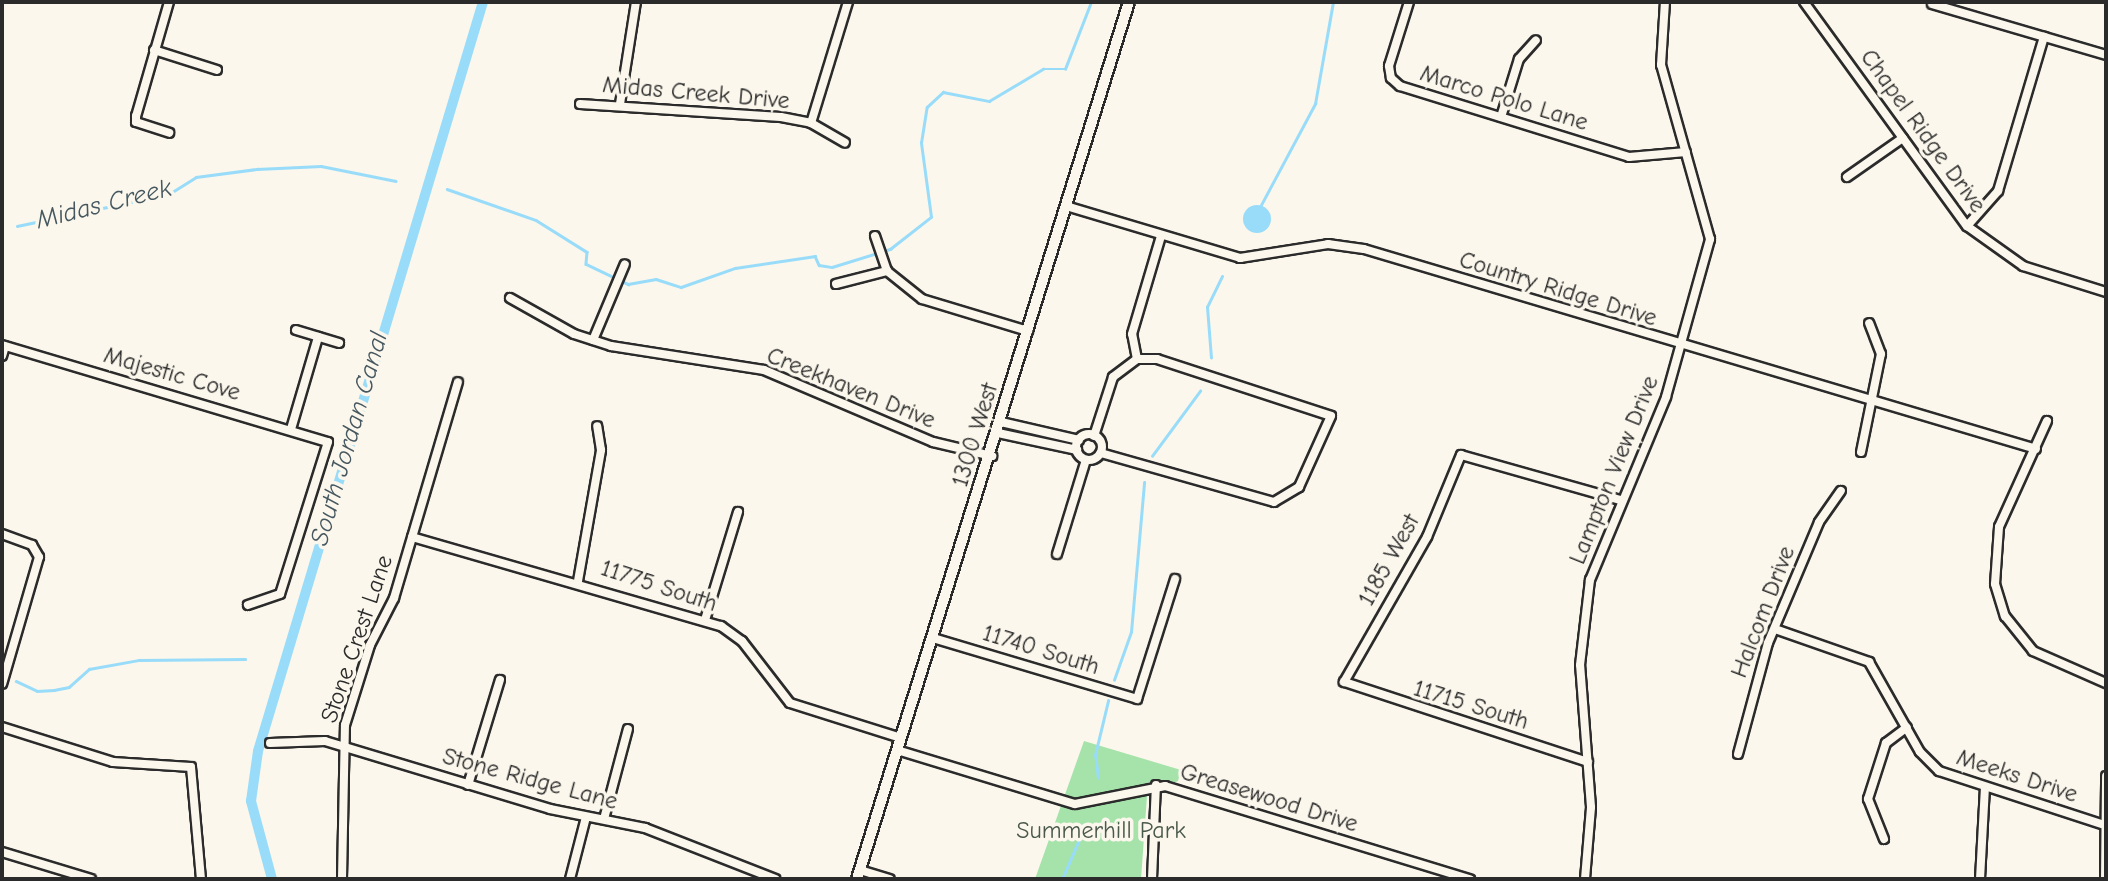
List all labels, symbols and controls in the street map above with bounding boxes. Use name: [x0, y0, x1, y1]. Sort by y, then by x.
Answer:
street label: Chapel Ridge Drive: [1854, 44, 1992, 218]
street label: Marco Polo Lane: [1417, 59, 1591, 137]
street label: Midas Creek Drive: [601, 70, 791, 116]
water label: Midas Creek: [33, 173, 175, 237]
street label: Country Ridge Drive: [1456, 245, 1660, 333]
water label: South Jordan Canal: [305, 329, 395, 549]
street label: Majestic Cove: [100, 341, 244, 407]
street label: Creekhaven Drive: [763, 341, 939, 435]
street label: Lampton View Drive: [1563, 371, 1665, 569]
street label: 1300 West: [946, 380, 1004, 490]
street label: 1185 West: [1352, 509, 1426, 611]
street label: Halcom Drive: [1725, 542, 1801, 682]
street label: Stone Crest Lane: [315, 551, 399, 727]
street label: 11775 South: [597, 554, 721, 618]
street label: 11740 South: [979, 619, 1103, 681]
street label: 11715 South: [1410, 674, 1532, 736]
street label: Stone Ridge Lane: [439, 742, 621, 816]
street label: Meeks Drive: [1953, 743, 2081, 809]
street label: Greasewood Drive: [1177, 757, 1361, 839]
park label: Summerhill Park: [1016, 817, 1186, 845]

